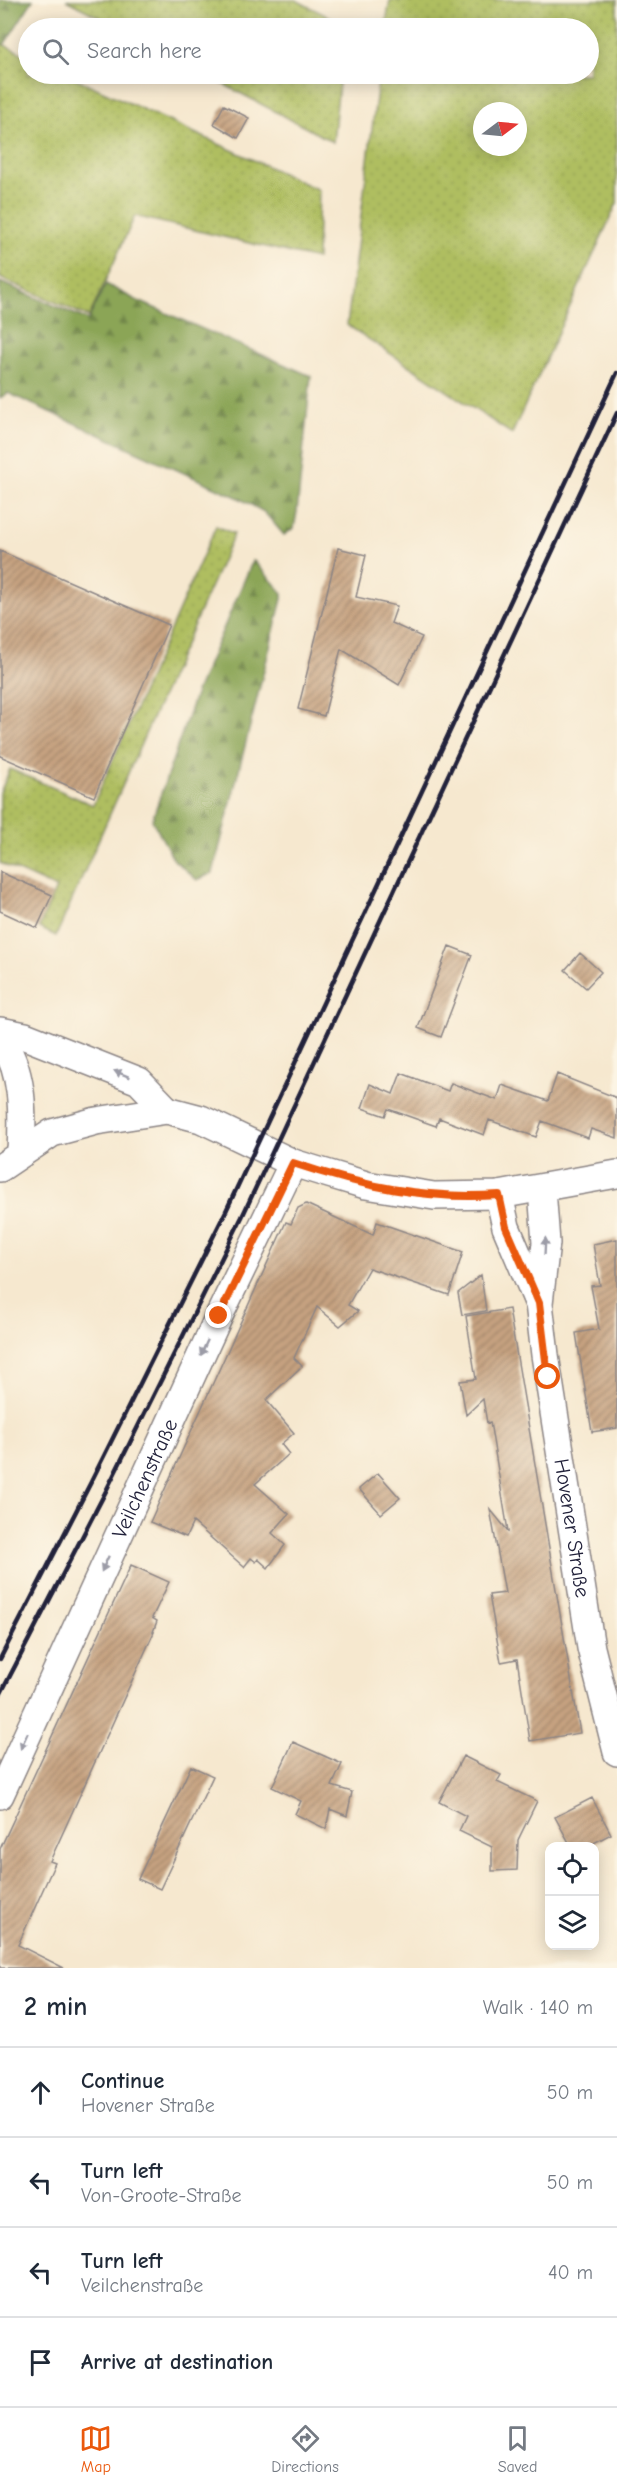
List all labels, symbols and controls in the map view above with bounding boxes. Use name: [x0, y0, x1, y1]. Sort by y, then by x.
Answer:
search box: [18, 18, 599, 84]
icon: search: [39, 35, 72, 68]
text: Search here: [87, 38, 202, 64]
north arrow: [473, 102, 527, 156]
one-way arrow: [112, 1069, 130, 1079]
one-way arrow: [540, 1236, 549, 1255]
route end: [205, 1302, 231, 1328]
one-way arrow: [200, 1340, 209, 1357]
route start: [534, 1363, 560, 1389]
street label: Veilchenstraße: [107, 1415, 182, 1542]
street label: Hovener Straße: [549, 1457, 595, 1599]
one-way arrow: [101, 1555, 110, 1572]
one-way arrow: [20, 1733, 29, 1750]
map controls: [545, 1842, 599, 1950]
button: locate: [545, 1842, 599, 1896]
button: layers: [545, 1896, 599, 1950]
text: 2 min: [24, 1992, 87, 2022]
text: Walk · 140 m: [483, 1996, 593, 2019]
text: Continue: [81, 2068, 164, 2094]
icon: ahead: [24, 2076, 57, 2109]
text: 50 m: [547, 2081, 593, 2104]
text: Hovener Straße: [81, 2094, 215, 2117]
text: Turn left: [81, 2158, 163, 2184]
icon: left: [24, 2166, 57, 2199]
text: 50 m: [547, 2171, 593, 2194]
text: Von-Groote-Straße: [81, 2184, 241, 2207]
text: Turn left: [81, 2248, 163, 2274]
icon: left: [24, 2256, 57, 2289]
text: 40 m: [548, 2261, 593, 2284]
text: Veilchenstraße: [81, 2274, 203, 2297]
icon: arrive: [24, 2346, 57, 2379]
text: Arrive at destination: [81, 2349, 273, 2375]
tab: Map: [79, 2422, 112, 2476]
tab: Directions: [271, 2422, 339, 2476]
tab: Saved: [498, 2422, 538, 2476]

